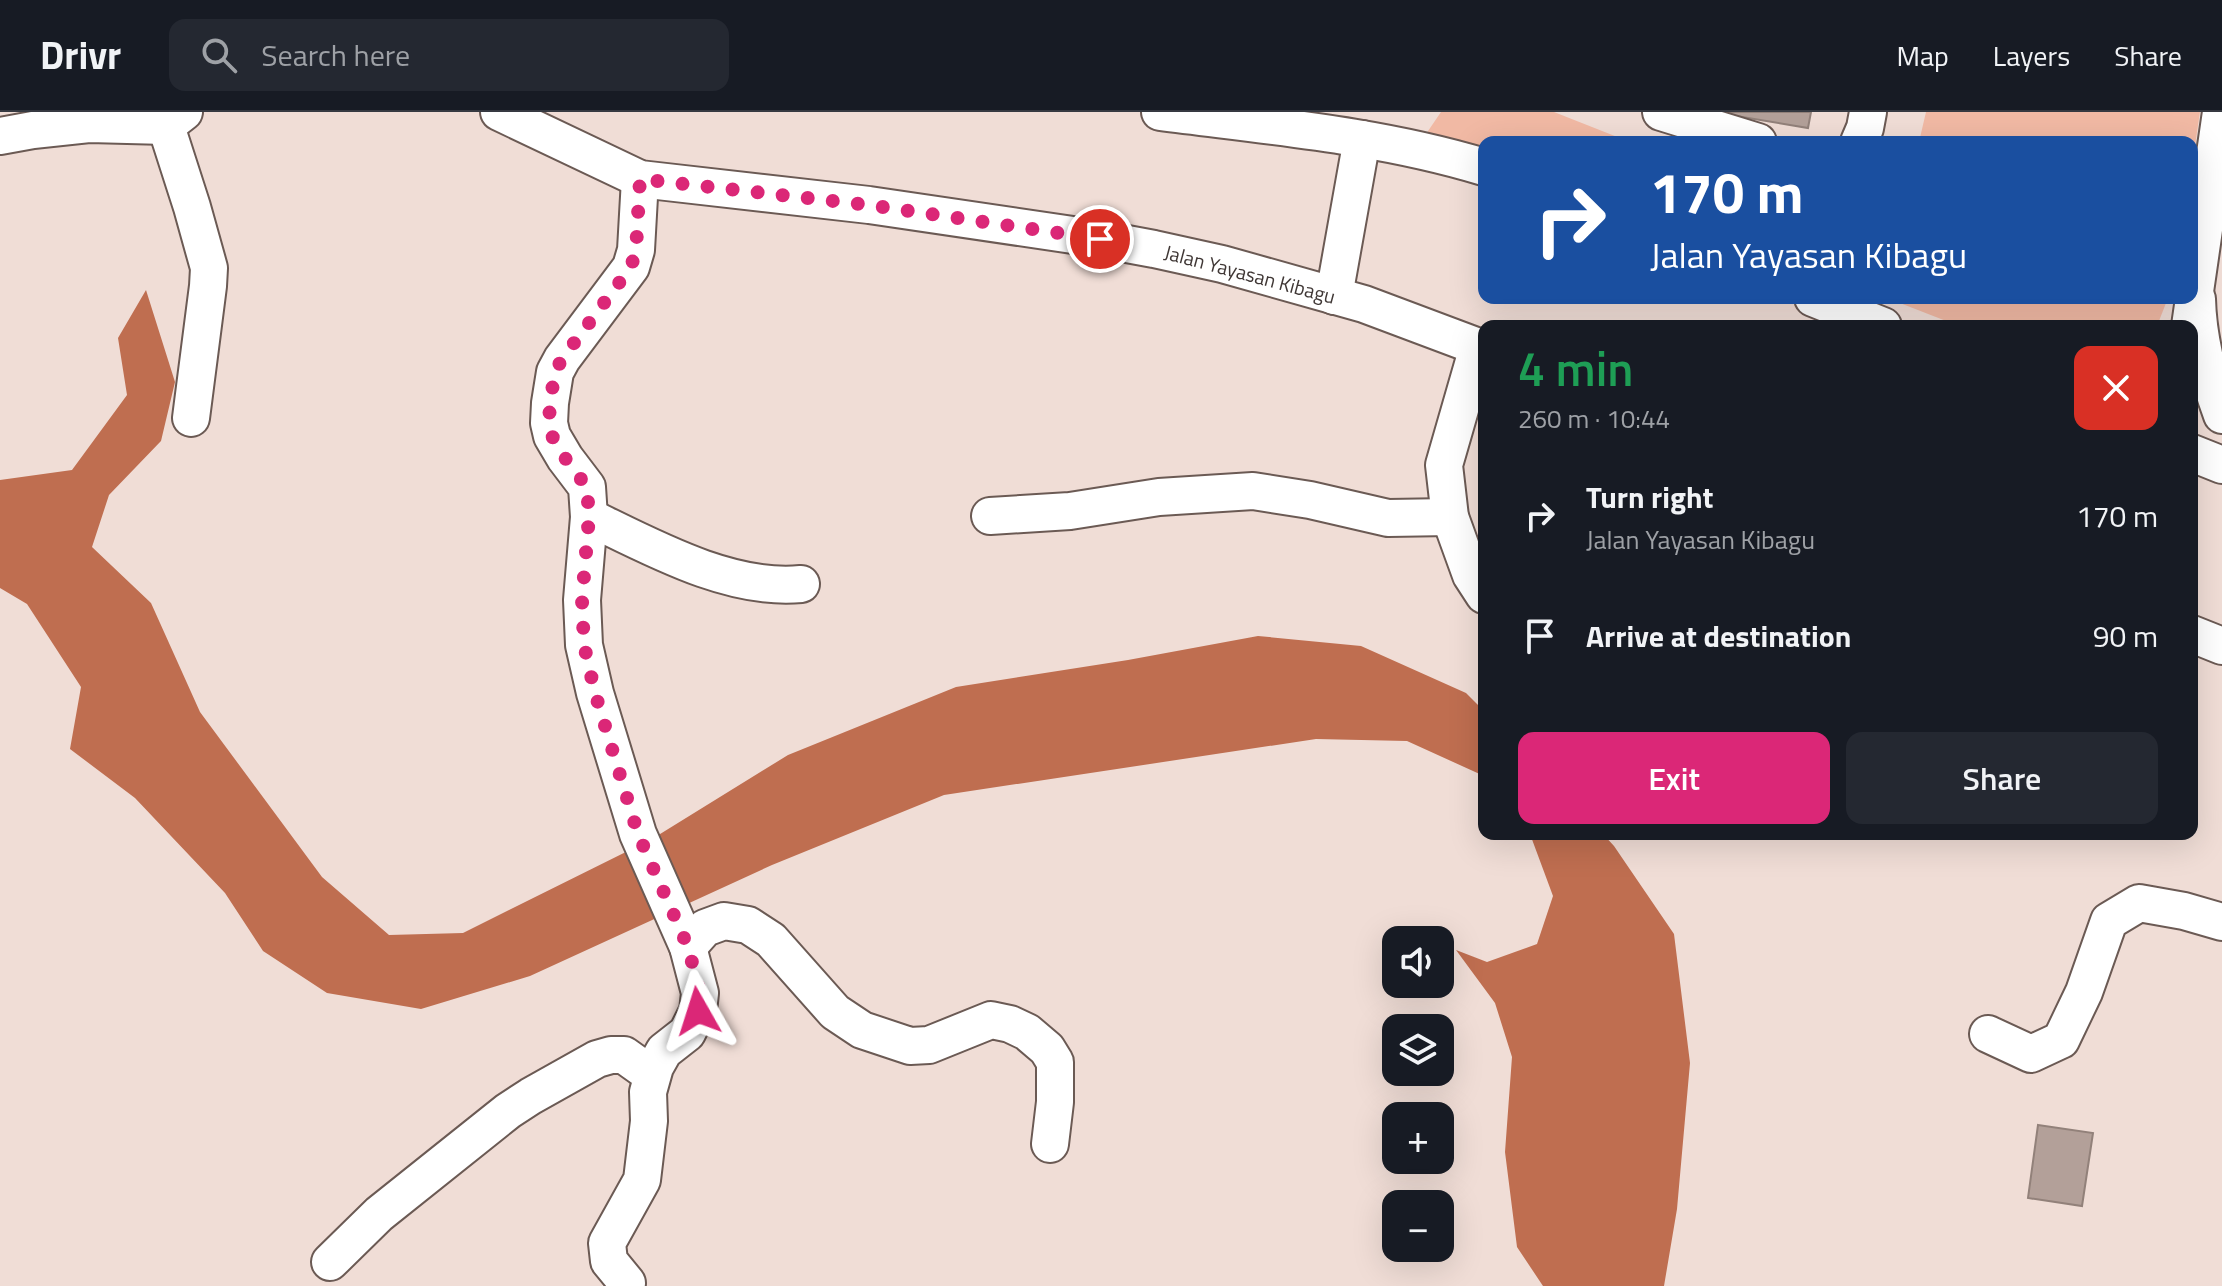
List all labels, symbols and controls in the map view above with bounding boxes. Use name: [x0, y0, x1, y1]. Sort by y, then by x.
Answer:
search box: [169, 19, 729, 91]
text: Drivr: [40, 26, 121, 84]
text: Search here: [261, 32, 410, 78]
icon: search: [197, 33, 241, 77]
text: Map: [1896, 34, 1949, 77]
text: Layers: [1993, 34, 2070, 77]
text: Share: [2114, 34, 2182, 77]
text: 170 m: [1650, 150, 1803, 235]
icon: right: [1518, 168, 1622, 272]
pin: [1066, 205, 1134, 273]
icon: arrive: [1078, 217, 1122, 261]
text: Jalan Yayasan Kibagu: [1650, 227, 1967, 282]
street label: Jalan Yayasan Kibagu: [1161, 236, 1339, 312]
text: 4 min: [1518, 332, 1633, 405]
button: close: [2074, 346, 2158, 430]
text: 260 m · 10:44: [1518, 399, 1670, 438]
text: Turn right: [1586, 474, 1714, 520]
text: 170 m: [2076, 493, 2158, 539]
icon: right: [1518, 494, 1562, 538]
text: Jalan Yayasan Kibagu: [1586, 520, 1815, 559]
text: Arrive at destination: [1586, 613, 1851, 659]
text: 90 m: [2093, 613, 2158, 659]
icon: arrive: [1518, 614, 1562, 658]
button: Exit: [1518, 732, 1830, 824]
button: Share: [1846, 732, 2158, 824]
map controls: [1382, 926, 1454, 1262]
button: sound: [1382, 926, 1454, 998]
position arrow: [656, 969, 740, 1053]
button: layers: [1382, 1014, 1454, 1086]
button: +: [1382, 1102, 1454, 1174]
button: −: [1382, 1190, 1454, 1262]

